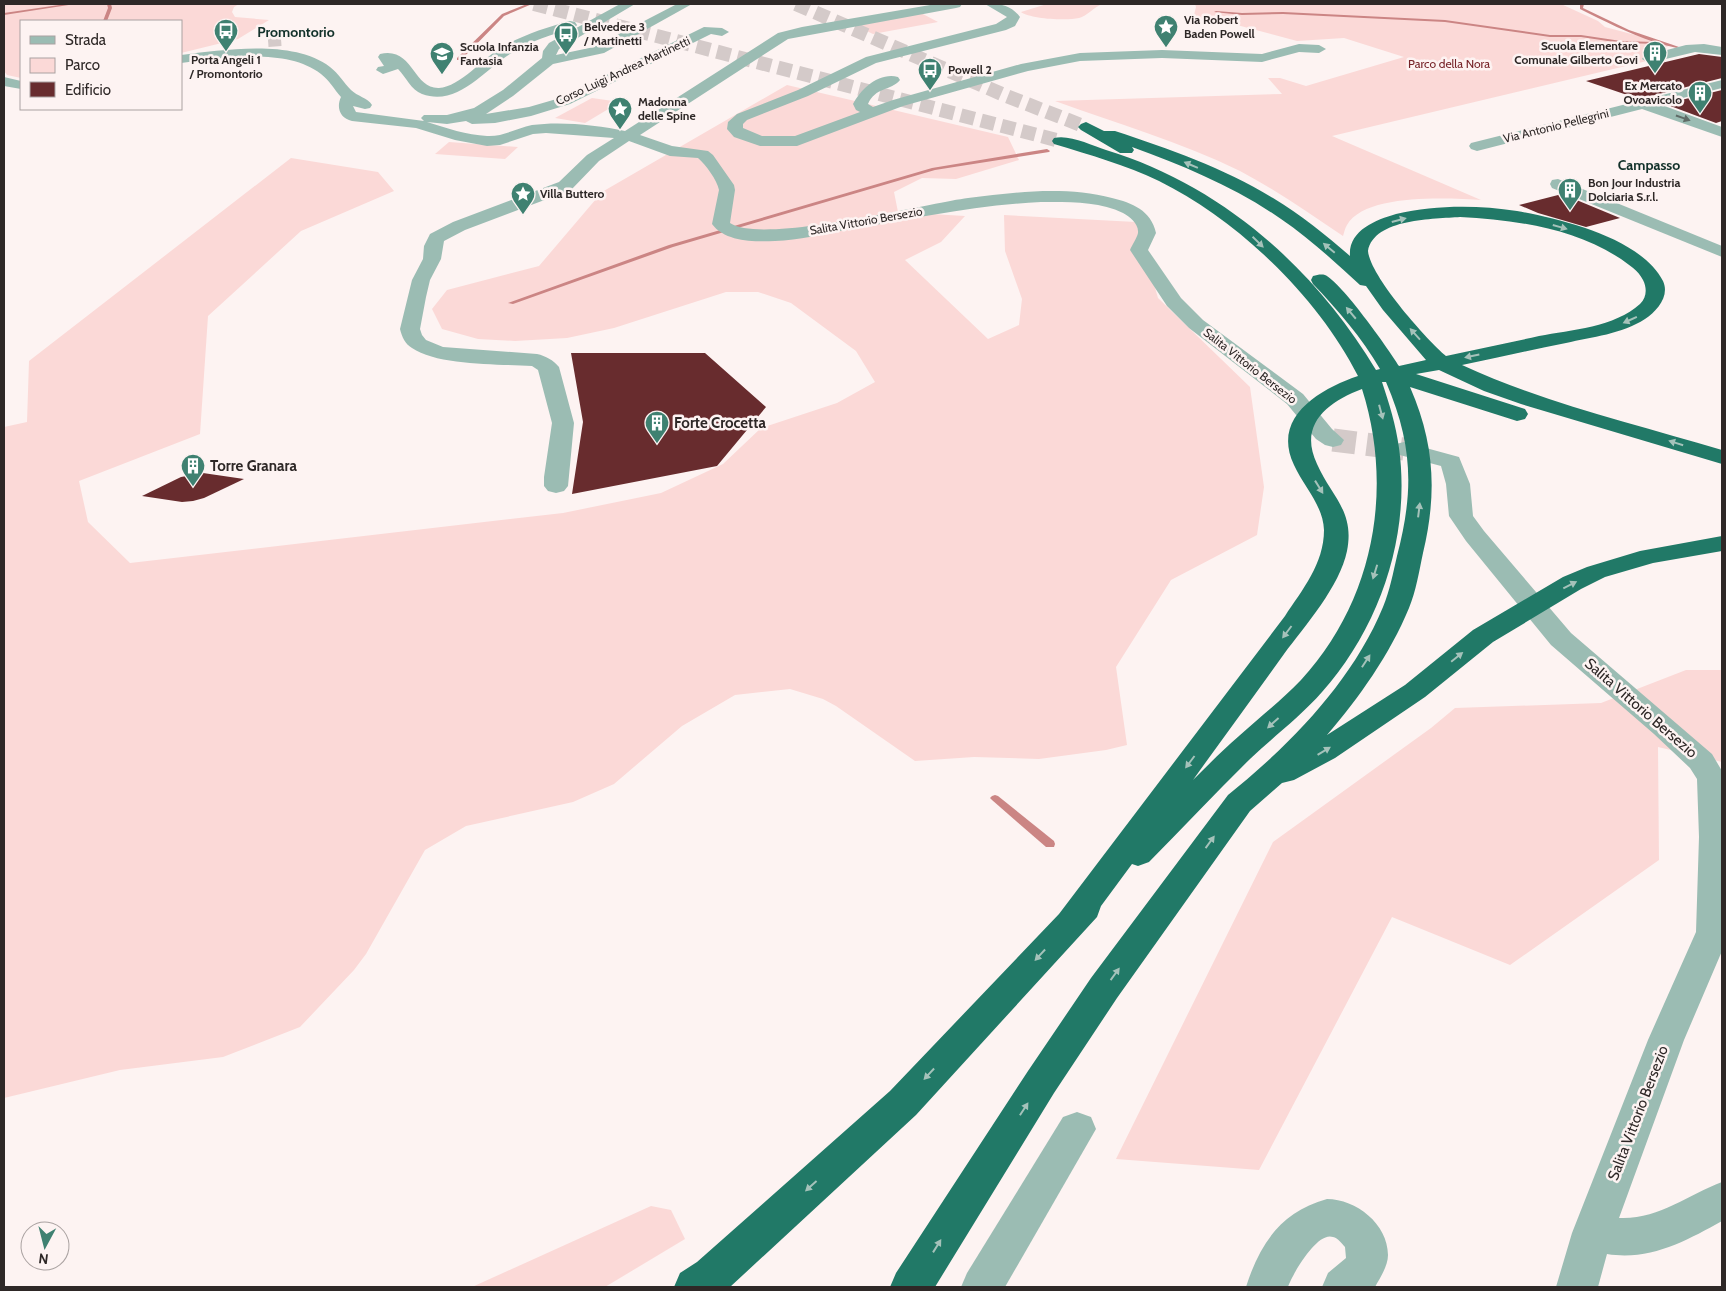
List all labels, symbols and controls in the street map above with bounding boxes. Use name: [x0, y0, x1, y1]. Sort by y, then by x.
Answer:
place label: Via Robert Baden Powell: [1184, 12, 1255, 41]
place icon: Via Robert Baden Powell: [1153, 14, 1179, 48]
bus stop icon: Porta Angeli 1 / Promontorio: [213, 18, 239, 52]
place label: Belvedere 3 / Martinetti: [583, 19, 645, 48]
legend: [20, 20, 182, 110]
bus stop icon: Belvedere 3 / Martinetti: [553, 21, 579, 55]
district label: Promontorio: [257, 23, 335, 41]
text: Strada: [65, 31, 107, 49]
street label: Corso Luigi Andrea Martinetti: [553, 33, 692, 108]
place label: Scuola Elementare Comunale Gilberto Govi: [1514, 38, 1638, 67]
place label: Scuola Infanzia Fantasia: [460, 39, 539, 68]
building icon: Scuola Elementare Comunale Gilberto Govi: [1642, 40, 1668, 74]
school or university icon: Scuola Infanzia Fantasia: [429, 41, 455, 75]
place label: Porta Angeli 1 / Promontorio: [188, 52, 263, 81]
text: Parco: [65, 56, 100, 74]
park label: Parco della Nora: [1408, 56, 1490, 71]
bus stop icon: Powell 2: [917, 57, 943, 91]
place label: Powell 2: [948, 62, 992, 77]
place label: Ex Mercato Ovoavicolo: [1623, 78, 1682, 107]
building icon: Ex Mercato Ovoavicolo: [1687, 80, 1713, 114]
text: Edificio: [65, 81, 111, 99]
place label: Madonna delle Spine: [638, 94, 696, 123]
place icon: Madonna delle Spine: [607, 96, 633, 130]
street label: Via Antonio Pellegrini: [1502, 105, 1610, 146]
one-way arrow: [1676, 114, 1691, 122]
district label: Campasso: [1618, 156, 1680, 174]
one-way arrow: [1184, 160, 1198, 168]
place label: Bon Jour Industria Dolciaria S.r.l.: [1588, 175, 1680, 204]
building icon: Bon Jour Industria Dolciaria S.r.l.: [1557, 177, 1583, 211]
place icon: Villa Buttero: [510, 181, 536, 215]
place label: Villa Buttero: [540, 186, 605, 201]
street label: Salita Vittorio Bersezio: [808, 203, 924, 238]
one-way arrow: [1392, 215, 1407, 223]
one-way arrow: [1552, 223, 1567, 231]
one-way arrow: [1252, 236, 1264, 248]
one-way arrow: [1324, 242, 1336, 254]
one-way arrow: [1345, 308, 1357, 320]
one-way arrow: [1623, 316, 1637, 324]
street label: Salita Vittorio Bersezio: [1201, 325, 1300, 407]
one-way arrow: [1409, 328, 1420, 341]
one-way arrow: [1465, 352, 1480, 360]
one-way arrow: [1377, 405, 1385, 420]
building icon: Forte Crocetta: [644, 410, 670, 444]
place label: Forte Crocetta: [674, 414, 766, 432]
one-way arrow: [1668, 439, 1683, 447]
building icon: Torre Granara: [180, 453, 206, 487]
place label: Torre Granara: [210, 457, 297, 475]
one-way arrow: [1314, 481, 1324, 494]
one-way arrow: [1415, 501, 1423, 517]
one-way arrow: [1371, 565, 1379, 580]
one-way arrow: [1563, 581, 1577, 589]
one-way arrow: [1282, 625, 1292, 639]
one-way arrow: [1450, 651, 1463, 662]
street label: Salita Vittorio Bersezio: [1581, 654, 1701, 762]
one-way arrow: [1361, 655, 1370, 668]
one-way arrow: [1267, 717, 1279, 729]
one-way arrow: [1318, 746, 1331, 755]
one-way arrow: [1185, 755, 1195, 769]
one-way arrow: [1205, 835, 1215, 849]
one-way arrow: [1034, 949, 1046, 961]
one-way arrow: [1110, 967, 1120, 981]
street label: Salita Vittorio Bersezio: [1604, 1043, 1672, 1183]
one-way arrow: [923, 1068, 935, 1080]
one-way arrow: [1019, 1102, 1029, 1115]
one-way arrow: [806, 1180, 818, 1192]
north arrow: [20, 1221, 70, 1271]
one-way arrow: [932, 1239, 941, 1252]
text: N: [37, 1249, 49, 1268]

